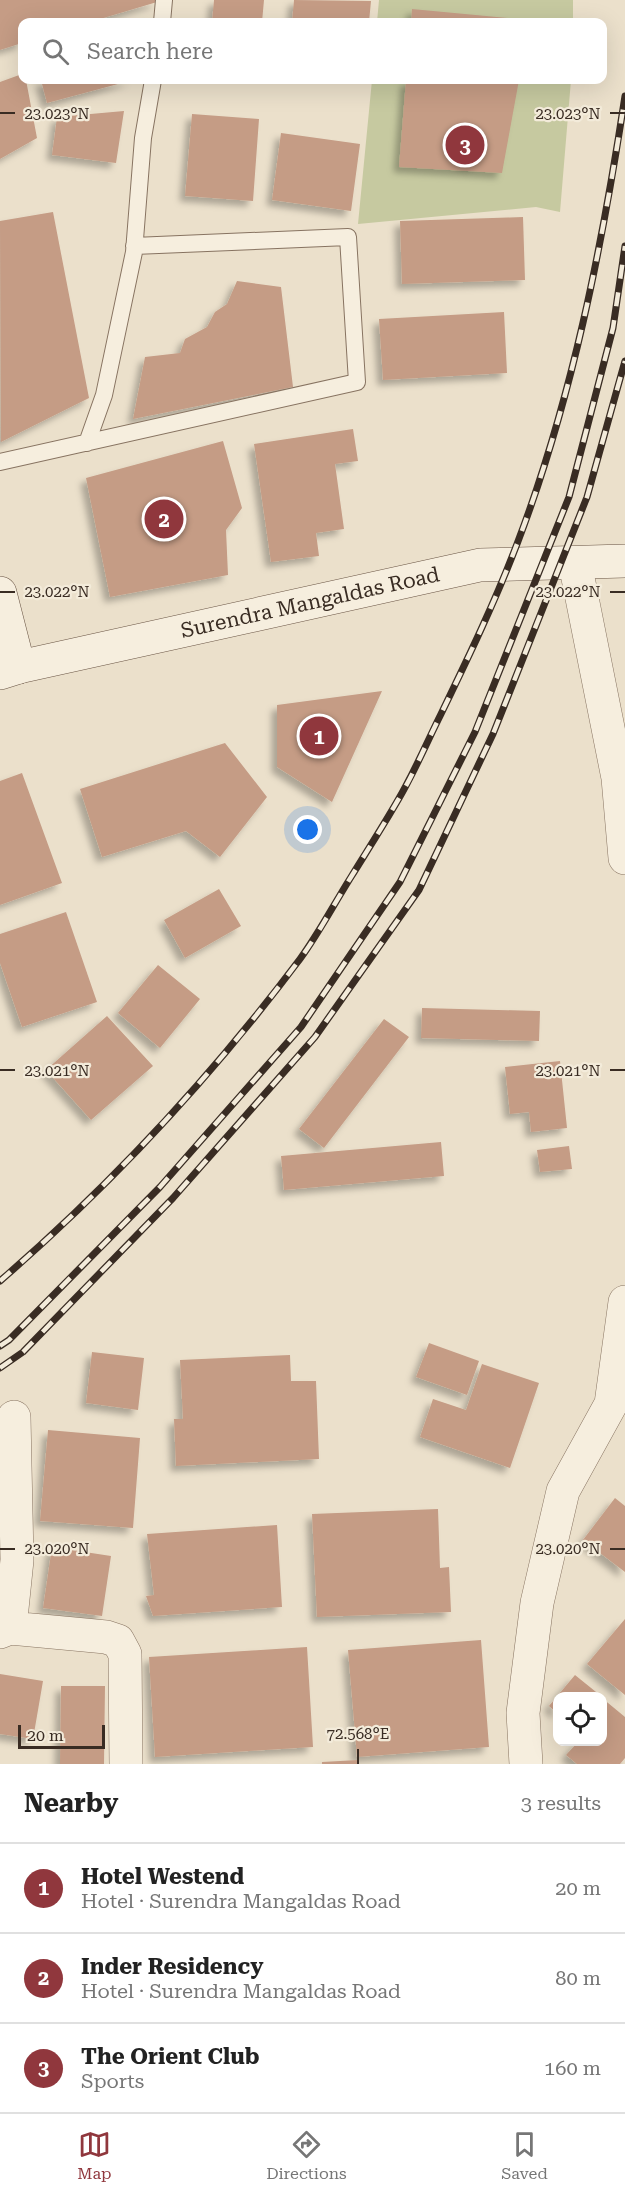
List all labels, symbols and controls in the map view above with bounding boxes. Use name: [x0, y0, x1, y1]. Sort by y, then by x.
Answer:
search box: [18, 18, 607, 84]
icon: search: [39, 35, 72, 68]
text: Search here: [87, 39, 213, 64]
text: 23.023°N: [24, 105, 90, 123]
text: 23.023°N: [535, 105, 601, 123]
pin: 3: [446, 122, 484, 168]
pin: 2: [144, 496, 184, 542]
street label: Surendra Mangaldas Road: [178, 562, 442, 643]
text: 23.022°N: [24, 583, 90, 601]
text: 23.022°N: [535, 583, 601, 601]
pin: 1: [300, 714, 338, 758]
your location: [293, 815, 322, 844]
text: 23.021°N: [24, 1062, 90, 1080]
text: 23.021°N: [535, 1062, 601, 1080]
text: 23.020°N: [24, 1540, 90, 1558]
text: 23.020°N: [535, 1540, 601, 1558]
map controls: [553, 1692, 607, 1746]
button: locate: [553, 1692, 607, 1746]
scale bar: [18, 1722, 105, 1750]
text: 72.568°E: [327, 1725, 389, 1743]
text: 20 m: [27, 1726, 64, 1745]
text: Nearby: [24, 1788, 118, 1818]
text: 3 results: [521, 1791, 601, 1815]
text: Hotel Westend: [81, 1864, 244, 1889]
text: 1: [38, 1876, 49, 1900]
text: 20 m: [555, 1876, 601, 1900]
text: Hotel · Surendra Mangaldas Road: [81, 1889, 401, 1913]
text: Inder Residency: [81, 1954, 264, 1979]
text: 2: [38, 1966, 49, 1990]
text: 80 m: [555, 1966, 601, 1990]
text: Hotel · Surendra Mangaldas Road: [81, 1979, 401, 2003]
text: The Orient Club: [81, 2044, 260, 2069]
text: 3: [38, 2056, 49, 2080]
text: 160 m: [544, 2056, 601, 2080]
text: Sports: [81, 2069, 144, 2093]
tab: Map: [77, 2128, 112, 2183]
tab: Directions: [266, 2128, 347, 2183]
tab: Saved: [501, 2128, 548, 2183]

